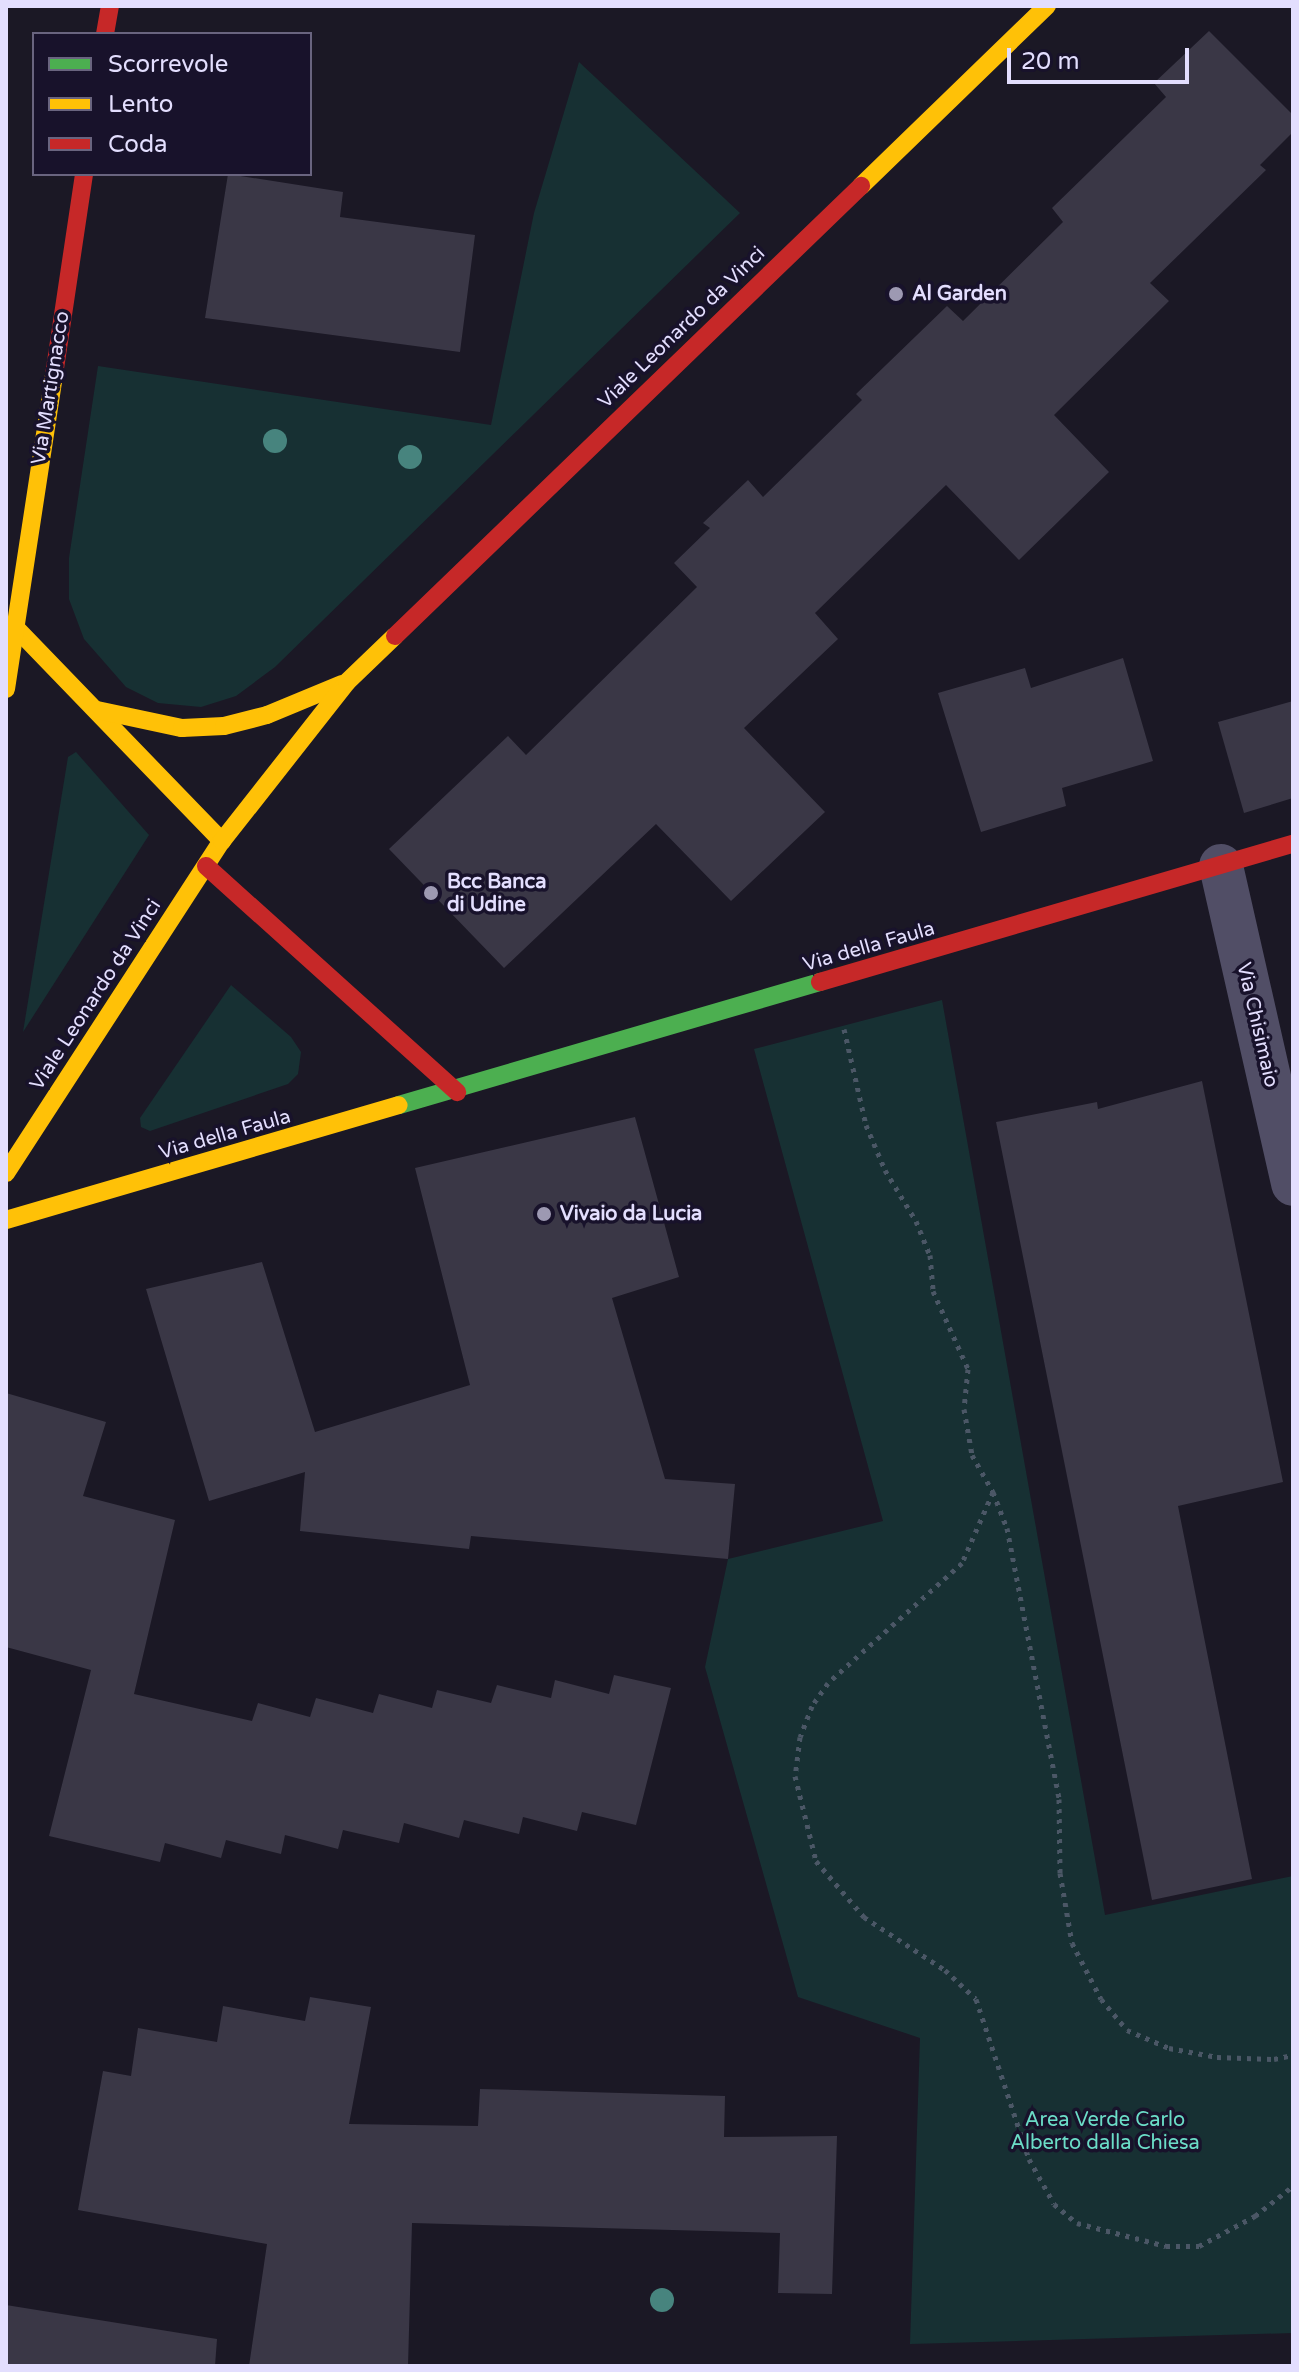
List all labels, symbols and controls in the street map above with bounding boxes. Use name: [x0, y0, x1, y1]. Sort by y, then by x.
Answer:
legend: [32, 32, 312, 176]
scale bar: [1011, 32, 1193, 82]
text: 20 m: [1021, 47, 1079, 76]
text: Scorrevole: [108, 50, 228, 79]
text: Lento: [108, 90, 173, 119]
text: Coda: [108, 130, 168, 159]
street label: Viale Leonardo da Vinci: [594, 242, 770, 414]
place label: Al Garden: [912, 282, 1007, 306]
marker: Al Garden: [887, 285, 905, 303]
street label: Via Martignacco: [27, 309, 75, 467]
place label: Bcc Banca di Udine: [447, 870, 546, 917]
marker: Bcc Banca di Udine: [422, 884, 440, 902]
street label: Viale Leonardo da Vinci: [25, 895, 167, 1095]
street label: Via della Faula: [800, 917, 938, 977]
street label: Via Chisimaio: [1231, 960, 1283, 1090]
street label: Via della Faula: [156, 1105, 294, 1165]
place label: Vivaio da Lucia: [560, 1202, 702, 1226]
marker: Vivaio da Lucia: [535, 1205, 553, 1223]
park label: Area Verde Carlo Alberto dalla Chiesa: [1010, 2109, 1200, 2156]

